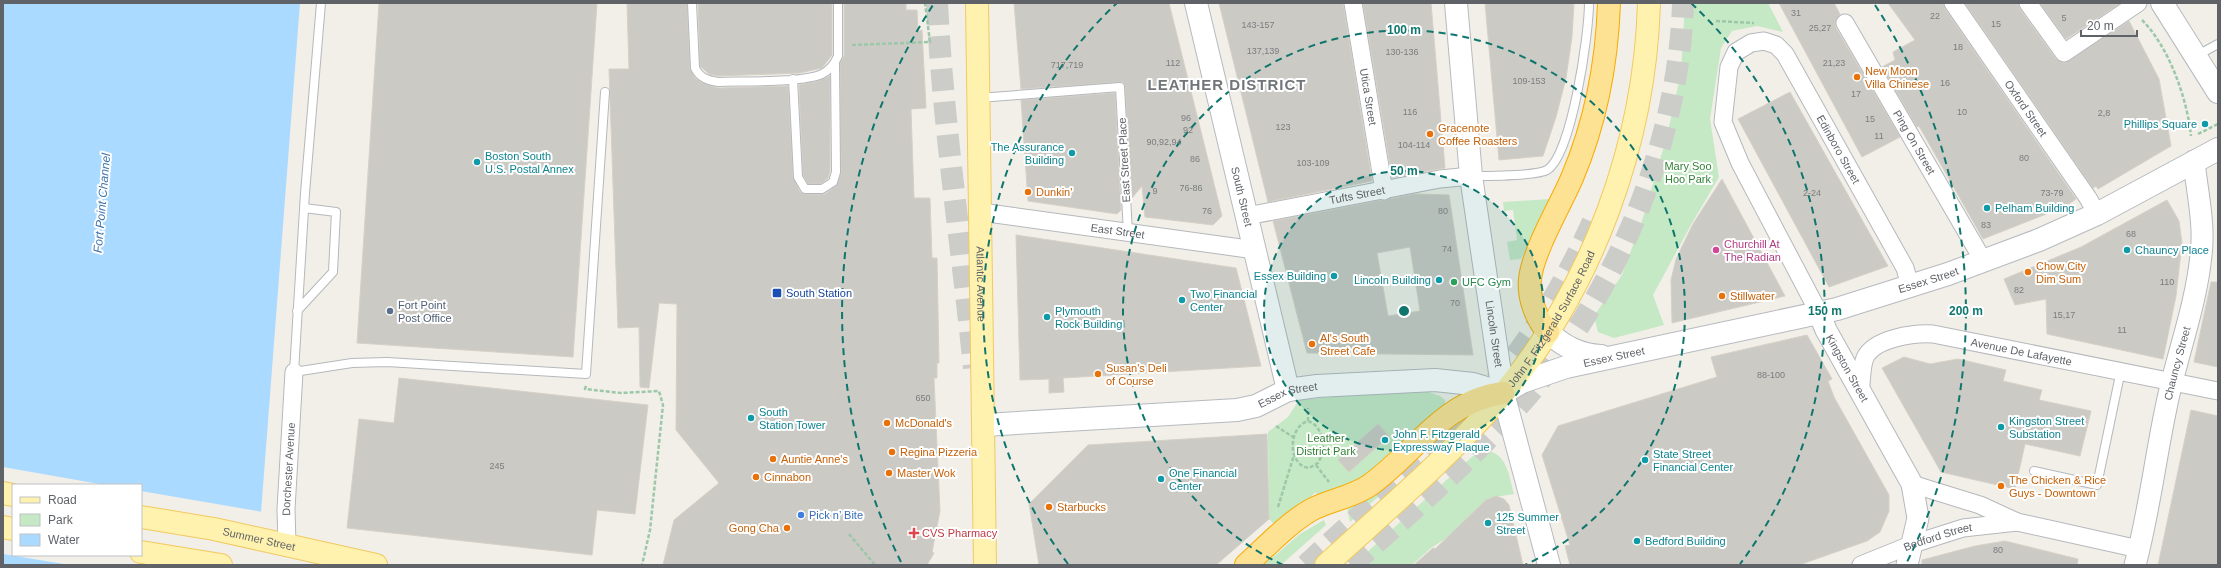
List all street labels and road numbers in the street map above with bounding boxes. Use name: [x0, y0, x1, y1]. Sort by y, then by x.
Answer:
street label: Utica Street: [1358, 67, 1379, 126]
street label: Oxford Street: [2002, 78, 2049, 139]
street label: Ping On Street: [1891, 108, 1938, 177]
street label: Edinboro Street: [1814, 113, 1862, 186]
street label: East Street Place: [1116, 117, 1132, 203]
street label: South Street: [1229, 165, 1255, 228]
street label: Tufts Street: [1328, 184, 1386, 206]
street label: East Street: [1090, 221, 1145, 241]
street label: Atlantic Avenue: [974, 246, 988, 322]
street label: John F. Fitzgerald Surface Road: [1505, 249, 1597, 389]
street label: Essex Street: [1897, 265, 1960, 295]
street label: Lincoln Street: [1483, 299, 1505, 368]
street label: Chauncy Street: [2162, 325, 2193, 402]
street label: Kingston Street: [1824, 332, 1871, 404]
street label: Avenue De Lafayette: [1970, 336, 2073, 368]
street label: Essex Street: [1582, 344, 1646, 369]
street label: Essex Street: [1256, 380, 1318, 410]
street label: Dorchester Avenue: [280, 422, 297, 516]
street label: Bedford Street: [1902, 521, 1973, 553]
street label: Summer Street: [221, 525, 296, 553]

